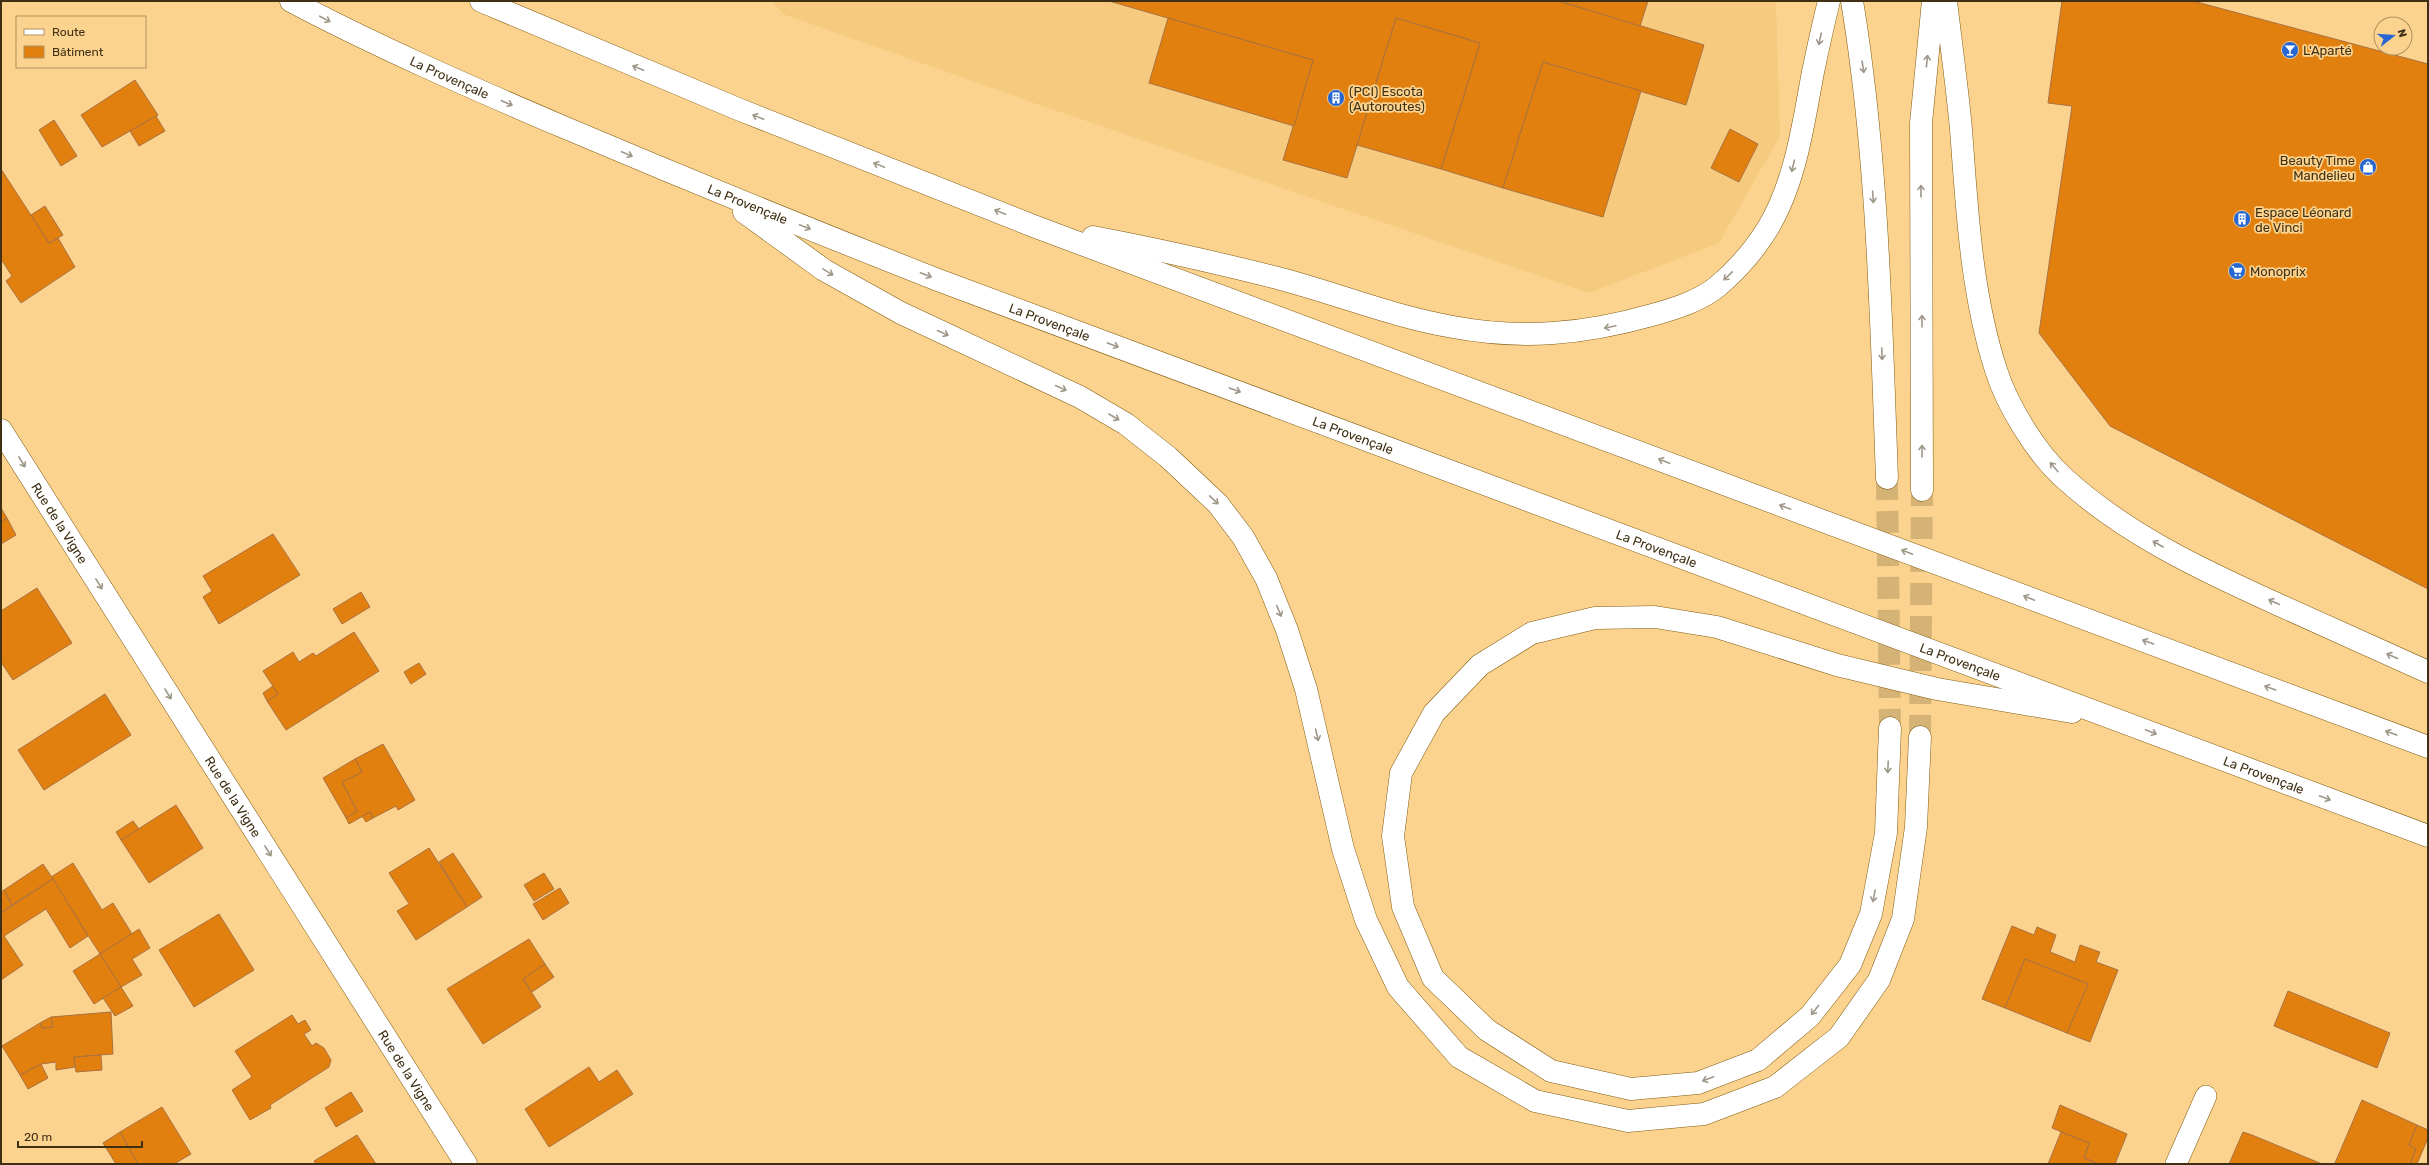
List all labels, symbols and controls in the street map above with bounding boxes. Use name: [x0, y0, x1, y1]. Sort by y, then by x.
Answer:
legend: [16, 16, 146, 68]
one-way arrow: [319, 16, 331, 23]
north arrow: [2373, 16, 2413, 56]
text: Route: [52, 25, 86, 39]
text: N: [2395, 28, 2409, 39]
one-way arrow: [1816, 32, 1824, 45]
bar icon: L'Aparté: [2280, 40, 2300, 60]
place label: L'Aparté: [2303, 43, 2352, 58]
text: Bâtiment: [52, 45, 104, 59]
street label: La Provençale: [408, 53, 491, 102]
one-way arrow: [1924, 55, 1931, 68]
one-way arrow: [1859, 60, 1867, 73]
one-way arrow: [632, 63, 644, 71]
place label: (PCI) Escota (Autoroutes): [1349, 84, 1425, 114]
building icon: (PCI) Escota (Autoroutes): [1326, 88, 1346, 108]
one-way arrow: [501, 100, 513, 107]
one-way arrow: [752, 112, 764, 120]
one-way arrow: [620, 151, 632, 158]
place label: Beauty Time Mandelieu: [2280, 153, 2355, 183]
shop icon: Beauty Time Mandelieu: [2358, 157, 2378, 177]
one-way arrow: [1789, 159, 1797, 172]
one-way arrow: [873, 160, 885, 168]
street label: La Provençale: [706, 181, 790, 227]
one-way arrow: [1917, 185, 1925, 198]
one-way arrow: [1870, 190, 1877, 203]
place label: Espace Léonard de Vinci: [2255, 205, 2352, 235]
one-way arrow: [994, 208, 1006, 216]
building icon: Espace Léonard de Vinci: [2232, 209, 2252, 229]
one-way arrow: [798, 224, 810, 232]
supermarket icon: Monoprix: [2227, 261, 2247, 281]
place label: Monoprix: [2250, 264, 2306, 279]
one-way arrow: [822, 268, 834, 276]
one-way arrow: [919, 272, 931, 279]
one-way arrow: [1723, 272, 1733, 281]
street label: La Provençale: [1007, 300, 1092, 344]
one-way arrow: [1918, 315, 1926, 328]
one-way arrow: [1604, 323, 1617, 331]
one-way arrow: [936, 330, 948, 337]
one-way arrow: [1107, 341, 1119, 349]
one-way arrow: [1879, 347, 1886, 360]
one-way arrow: [1054, 385, 1066, 392]
one-way arrow: [1228, 387, 1241, 394]
one-way arrow: [1108, 413, 1120, 421]
street label: La Provençale: [1311, 413, 1396, 457]
one-way arrow: [1918, 445, 1926, 458]
one-way arrow: [18, 457, 26, 468]
one-way arrow: [1658, 457, 1670, 465]
one-way arrow: [2050, 462, 2059, 473]
street label: Rue de la Vigne: [29, 480, 91, 566]
one-way arrow: [1209, 495, 1219, 505]
one-way arrow: [1780, 502, 1792, 510]
street label: La Provençale: [1614, 526, 1699, 570]
one-way arrow: [2152, 540, 2164, 548]
one-way arrow: [1902, 548, 1914, 556]
one-way arrow: [95, 578, 103, 589]
one-way arrow: [2022, 594, 2035, 601]
one-way arrow: [2268, 598, 2280, 606]
one-way arrow: [1276, 604, 1284, 616]
one-way arrow: [2142, 638, 2154, 646]
street label: La Provençale: [1918, 640, 2003, 683]
one-way arrow: [2387, 652, 2399, 659]
one-way arrow: [2264, 683, 2276, 691]
one-way arrow: [165, 688, 173, 700]
one-way arrow: [1313, 728, 1321, 741]
one-way arrow: [2145, 729, 2157, 737]
one-way arrow: [2386, 729, 2398, 737]
street label: Rue de la Vigne: [202, 753, 264, 840]
street label: La Provençale: [2221, 753, 2306, 797]
one-way arrow: [1885, 760, 1892, 773]
one-way arrow: [2319, 794, 2331, 802]
one-way arrow: [264, 845, 272, 856]
one-way arrow: [1870, 889, 1878, 902]
one-way arrow: [1811, 1004, 1820, 1015]
street label: Rue de la Vigne: [375, 1027, 438, 1114]
one-way arrow: [1702, 1076, 1714, 1084]
scale bar: [18, 1123, 142, 1149]
text: 20 m: [24, 1130, 52, 1144]

